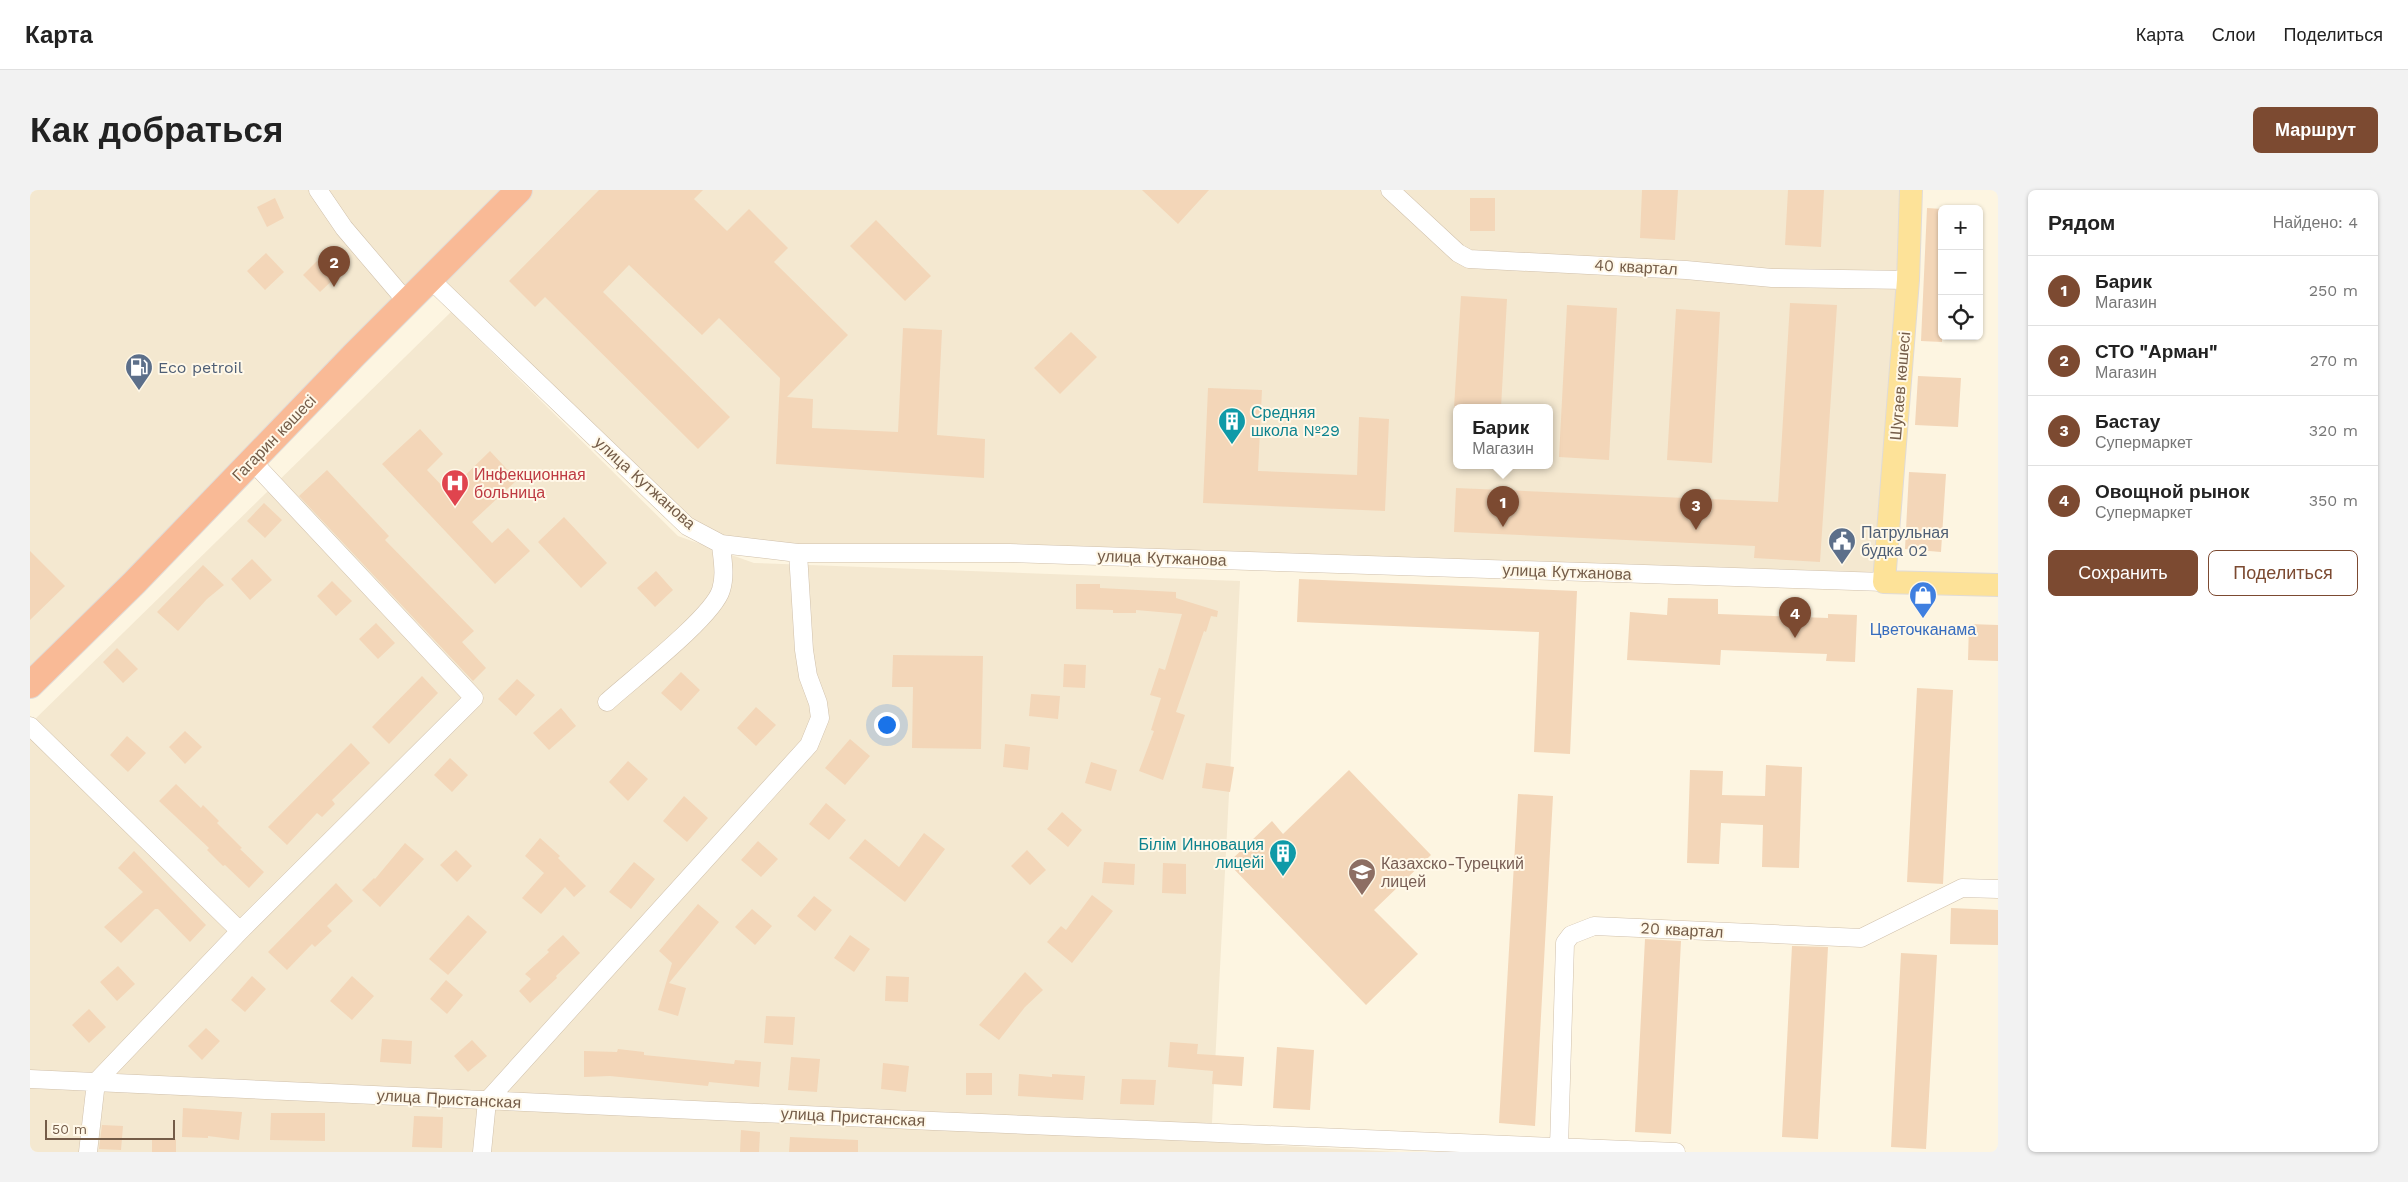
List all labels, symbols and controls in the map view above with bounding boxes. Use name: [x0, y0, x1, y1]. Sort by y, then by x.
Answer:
text: Карта: [25, 21, 93, 49]
text: Карта: [2136, 24, 2184, 45]
text: Слои: [2212, 24, 2256, 45]
text: Поделиться: [2284, 24, 2383, 45]
button: Маршрут: [2253, 107, 2378, 153]
text: Как добраться: [30, 109, 283, 151]
map controls: [1938, 205, 1983, 340]
button: +: [1938, 205, 1983, 250]
text: Рядом: [2048, 210, 2115, 235]
text: Найдено: 4: [2273, 213, 2358, 232]
pin: 2: [318, 246, 350, 287]
button: −: [1938, 250, 1983, 295]
street label: 40 квартал: [1594, 255, 1678, 279]
text: Барик: [2095, 270, 2152, 293]
text: 1: [2061, 281, 2067, 300]
text: 250 m: [2309, 281, 2358, 300]
text: Магазин: [2095, 293, 2157, 312]
button: locate: [1938, 295, 1983, 340]
street label: Шугаев көшесі: [1886, 331, 1914, 441]
text: СТО "Арман": [2095, 340, 2218, 363]
text: 2: [2059, 351, 2069, 370]
text: 270 m: [2310, 351, 2358, 370]
fuel station icon: Eco petroil: [124, 352, 154, 391]
place label: Eco petroil: [158, 358, 243, 377]
text: Магазин: [2095, 363, 2157, 382]
street label: Гагарин көшесі: [228, 391, 320, 485]
place label: Средняя школа №29: [1251, 403, 1340, 440]
popup: [1453, 404, 1553, 469]
building icon: Средняя школа №29: [1217, 406, 1247, 445]
text: Бастау: [2095, 410, 2160, 433]
text: Барик: [1472, 416, 1529, 439]
text: 3: [2059, 421, 2069, 440]
text: 320 m: [2309, 421, 2358, 440]
street label: улица Кутжанова: [591, 433, 699, 533]
text: Супермаркет: [2095, 433, 2193, 452]
text: Магазин: [1472, 439, 1534, 458]
place label: Инфекционная больница: [474, 465, 586, 502]
hospital icon: Инфекционная больница: [440, 468, 470, 507]
text: Овощной рынок: [2095, 480, 2249, 503]
pin: 1: [1487, 486, 1519, 527]
pin: 3: [1680, 489, 1712, 530]
text: 4: [2059, 491, 2069, 510]
text: 350 m: [2309, 491, 2358, 510]
text: Супермаркет: [2095, 503, 2193, 522]
place label: Патрульная будка 02: [1861, 523, 1949, 560]
public building icon: Патрульная будка 02: [1827, 526, 1857, 565]
street label: улица Кутжанова: [1097, 546, 1227, 570]
button: Сохранить: [2048, 550, 2198, 596]
button: Поделиться: [2208, 550, 2358, 596]
street label: улица Кутжанова: [1502, 560, 1632, 584]
shop icon: Цветочканама: [1908, 580, 1938, 619]
pin: 4: [1779, 597, 1811, 638]
place label: Цветочканама: [1870, 620, 1976, 639]
your location: [874, 712, 900, 738]
place label: Білім Инновация лицейі: [1139, 835, 1264, 872]
building icon: Білім Инновация лицейі: [1268, 838, 1298, 877]
place label: Казахско-Турецкий лицей: [1381, 854, 1524, 891]
school or university icon: Казахско-Турецкий лицей: [1347, 857, 1377, 896]
street label: 20 квартал: [1640, 918, 1724, 942]
street label: улица Пристанская: [376, 1086, 522, 1112]
street label: улица Пристанская: [780, 1104, 926, 1130]
scale bar: [45, 1117, 175, 1140]
text: 50 m: [52, 1121, 87, 1137]

